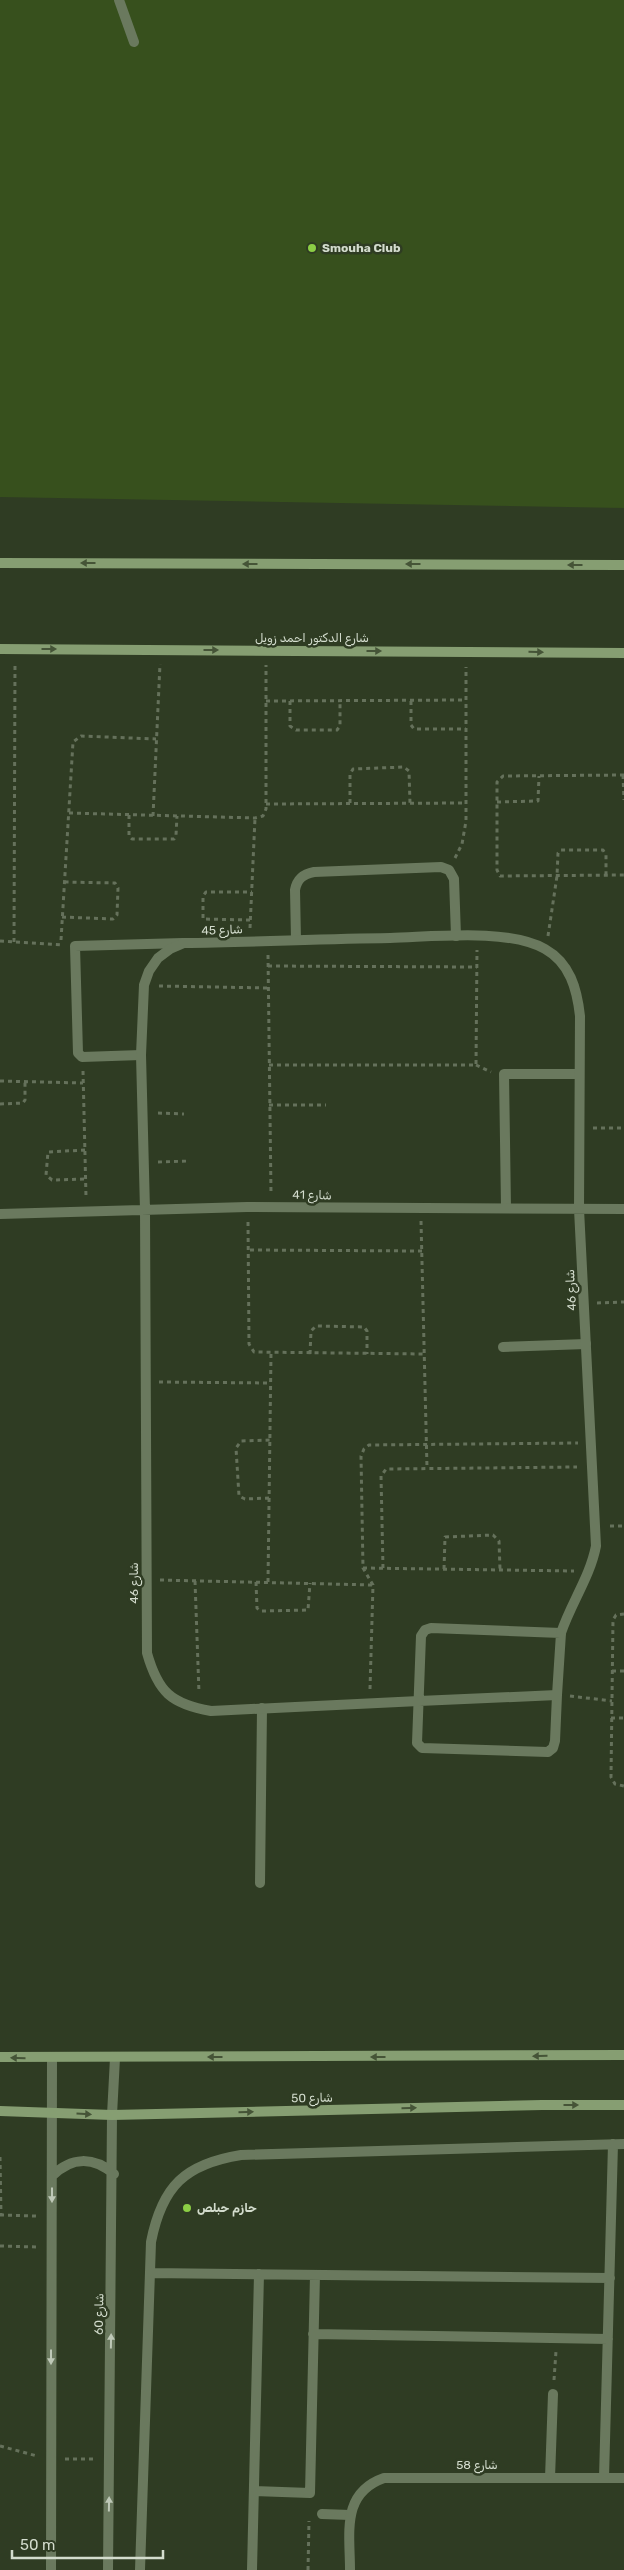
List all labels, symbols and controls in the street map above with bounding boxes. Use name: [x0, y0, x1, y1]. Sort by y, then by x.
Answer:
place label: Smouha Club: [322, 241, 401, 255]
marker: Smouha Club: [306, 242, 318, 254]
one-way arrow: [80, 559, 96, 567]
one-way arrow: [242, 560, 258, 568]
one-way arrow: [405, 560, 421, 568]
one-way arrow: [567, 561, 583, 569]
street label: شارع الدكتور احمد زويل: [255, 631, 369, 647]
one-way arrow: [41, 645, 57, 653]
one-way arrow: [203, 646, 219, 654]
one-way arrow: [366, 647, 382, 655]
one-way arrow: [528, 648, 544, 656]
street label: شارع 45: [201, 922, 243, 940]
street label: شارع 41: [292, 1188, 332, 1204]
street label: شارع 46: [563, 1269, 581, 1311]
street label: شارع 46: [127, 1562, 143, 1604]
one-way arrow: [207, 2053, 223, 2061]
one-way arrow: [370, 2053, 386, 2061]
one-way arrow: [532, 2053, 548, 2061]
one-way arrow: [10, 2054, 26, 2062]
street label: شارع 50: [291, 2091, 333, 2107]
one-way arrow: [563, 2101, 579, 2109]
one-way arrow: [401, 2104, 417, 2112]
one-way arrow: [238, 2108, 254, 2116]
one-way arrow: [76, 2110, 92, 2118]
one-way arrow: [48, 2187, 56, 2203]
place label: حازم حبلص: [197, 2201, 257, 2217]
marker: حازم حبلص: [181, 2202, 193, 2214]
street label: شارع 60: [92, 2293, 108, 2335]
one-way arrow: [107, 2333, 115, 2349]
one-way arrow: [47, 2349, 55, 2365]
street label: شارع 58: [456, 2458, 498, 2474]
one-way arrow: [105, 2496, 113, 2512]
scale bar: [12, 2528, 164, 2560]
text: 50 m: [20, 2536, 55, 2554]

